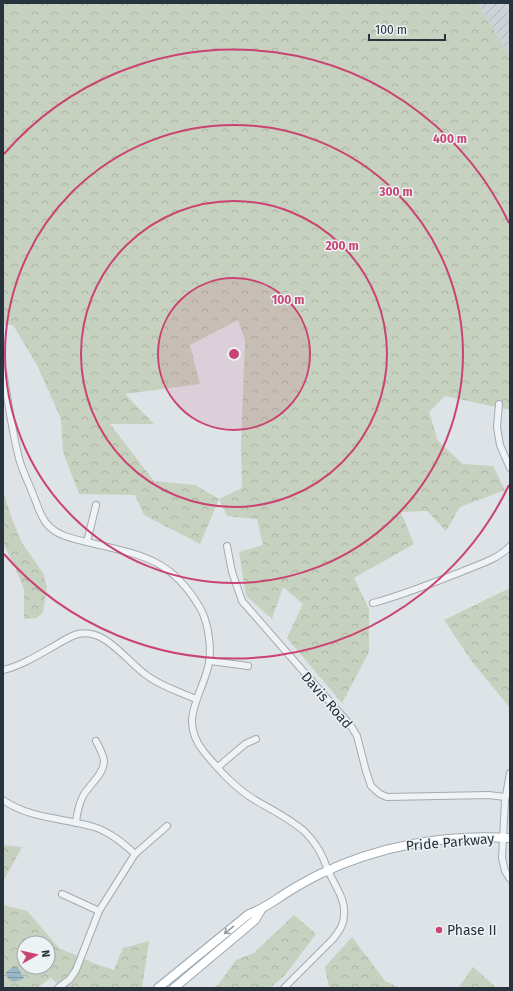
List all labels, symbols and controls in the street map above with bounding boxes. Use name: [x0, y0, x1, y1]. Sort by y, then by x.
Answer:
scale bar: [369, 16, 445, 42]
text: 100 m: [375, 23, 407, 37]
text: 400 m: [433, 132, 467, 146]
text: 300 m: [378, 185, 413, 199]
text: 200 m: [325, 239, 359, 253]
text: 100 m: [272, 293, 304, 307]
centre of rings: [227, 347, 241, 361]
street label: Davis Road: [297, 668, 356, 732]
street label: Pride Parkway: [405, 830, 495, 855]
place label: Phase II: [447, 922, 497, 939]
marker: Phase II: [434, 925, 444, 935]
one-way arrow: [223, 926, 234, 935]
north arrow: [16, 935, 56, 975]
text: N: [38, 949, 52, 958]

